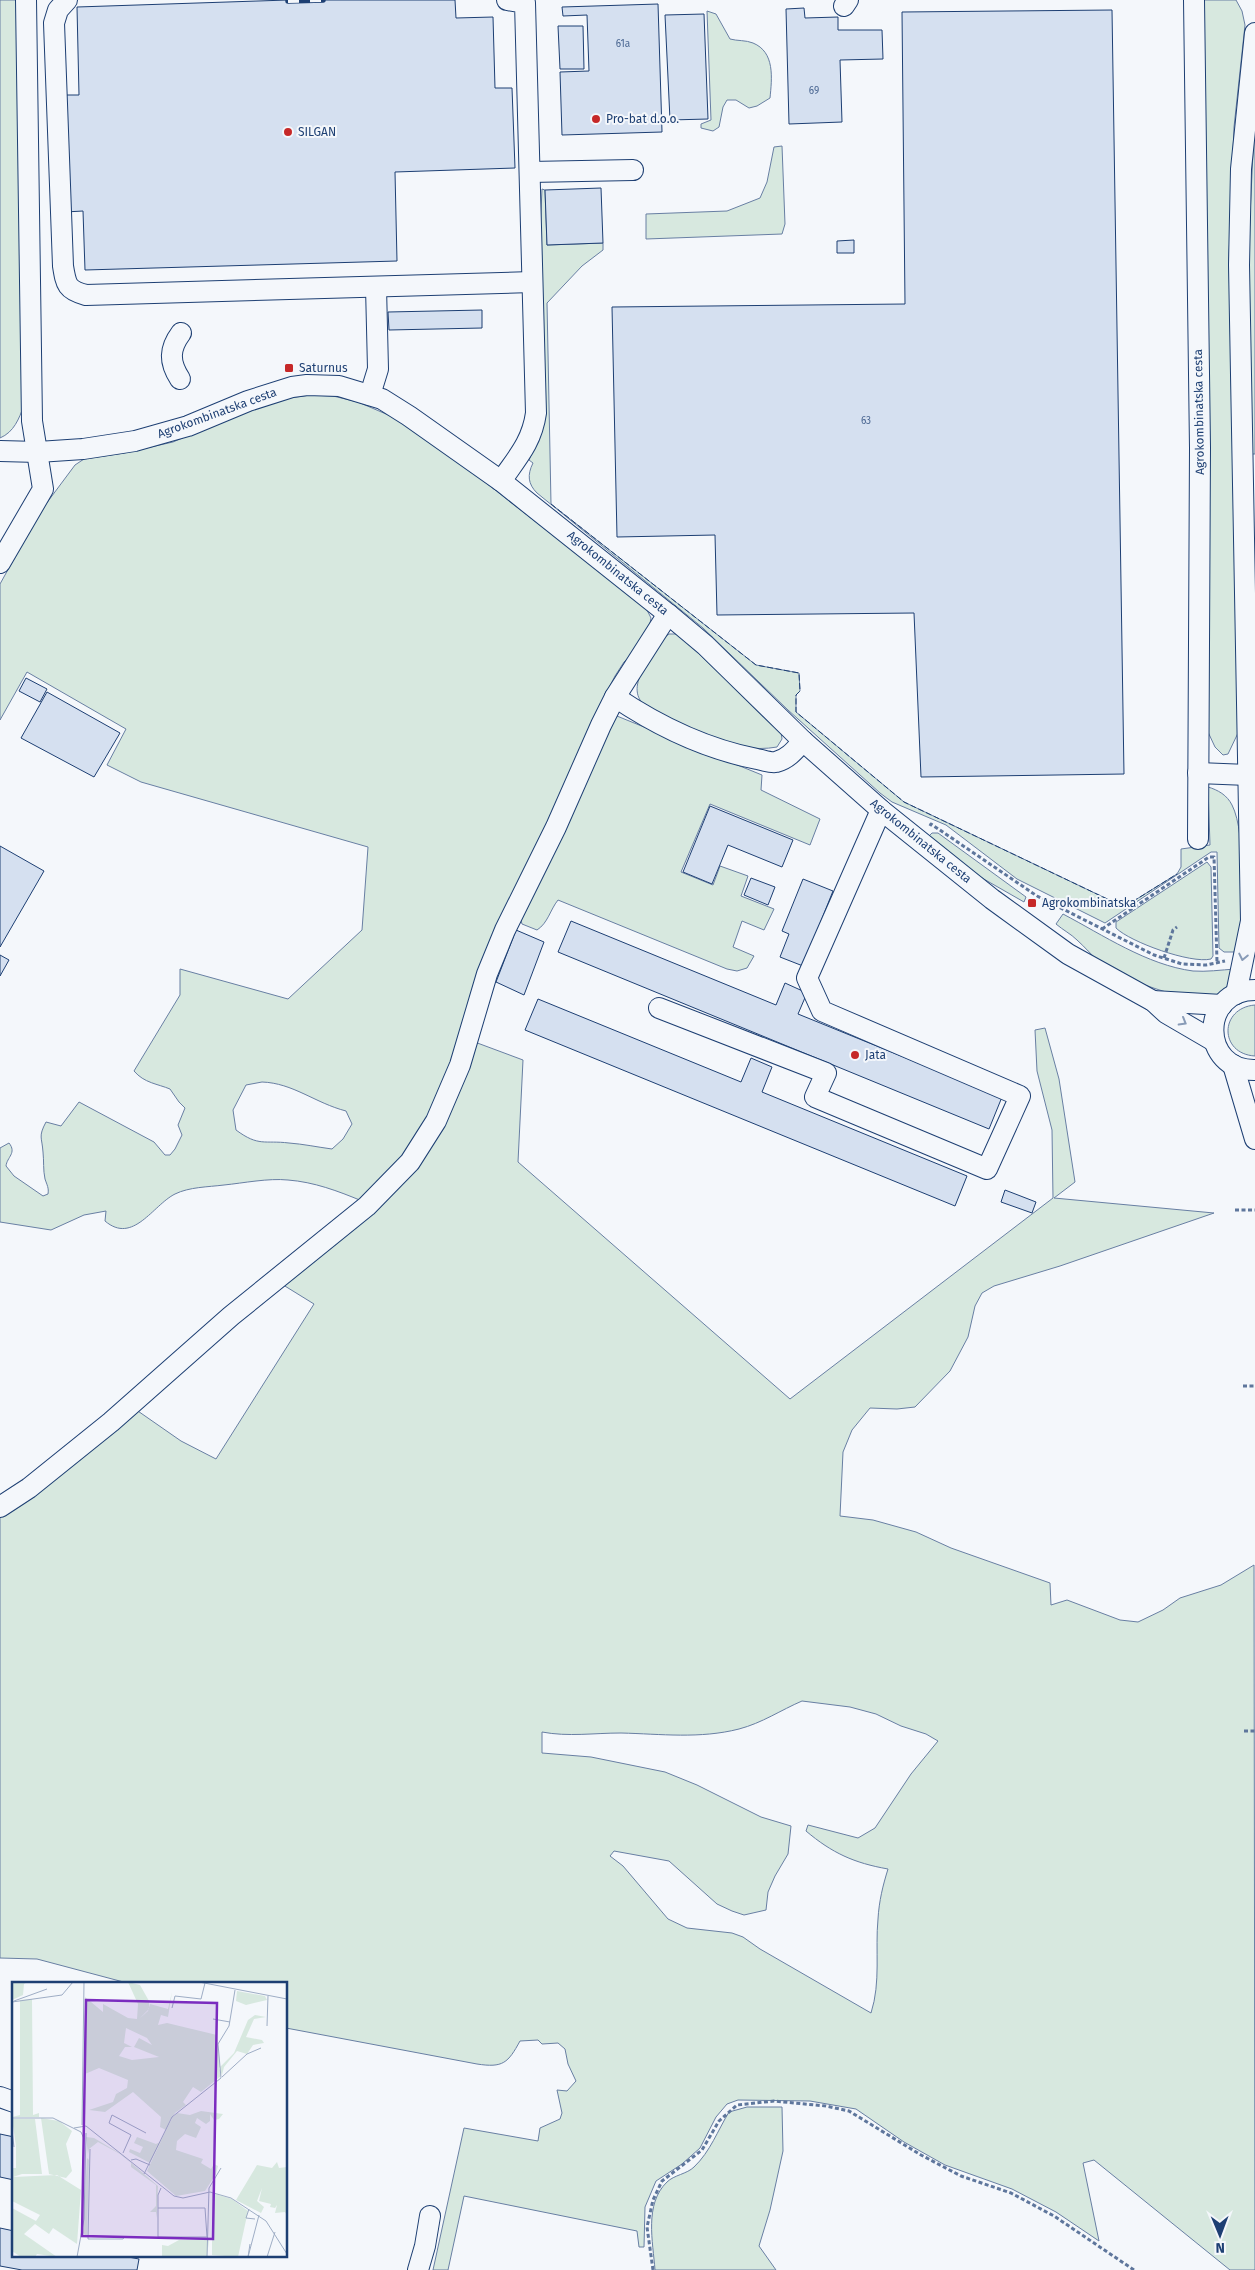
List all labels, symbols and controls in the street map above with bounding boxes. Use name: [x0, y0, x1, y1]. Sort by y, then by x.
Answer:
house number: 61a: [616, 38, 630, 50]
house number: 69: [809, 85, 819, 97]
place label: Pro-bat d.o.o.: [606, 112, 679, 126]
marker: Pro-bat d.o.o.: [590, 113, 602, 125]
place label: SILGAN: [298, 125, 336, 139]
marker: SILGAN: [282, 126, 294, 138]
street label: Agrokombinatska cesta: [1191, 349, 1207, 475]
place label: Saturnus: [299, 361, 348, 375]
marker: Saturnus: [283, 362, 295, 374]
street label: Agrokombinatska cesta: [155, 385, 279, 441]
house number: 63: [861, 415, 871, 427]
street label: Agrokombinatska cesta: [565, 528, 671, 618]
street label: Agrokombinatska cesta: [868, 796, 974, 886]
place label: Agrokombinatska: [1042, 896, 1136, 910]
marker: Agrokombinatska: [1026, 897, 1038, 909]
one-way arrow: [1239, 953, 1249, 962]
one-way arrow: [1178, 1016, 1187, 1026]
place label: Jata: [865, 1048, 886, 1062]
marker: Jata: [849, 1049, 861, 1061]
inset map: [12, 1982, 288, 2258]
north arrow: [1195, 2210, 1245, 2260]
text: N: [1215, 2239, 1225, 2256]

